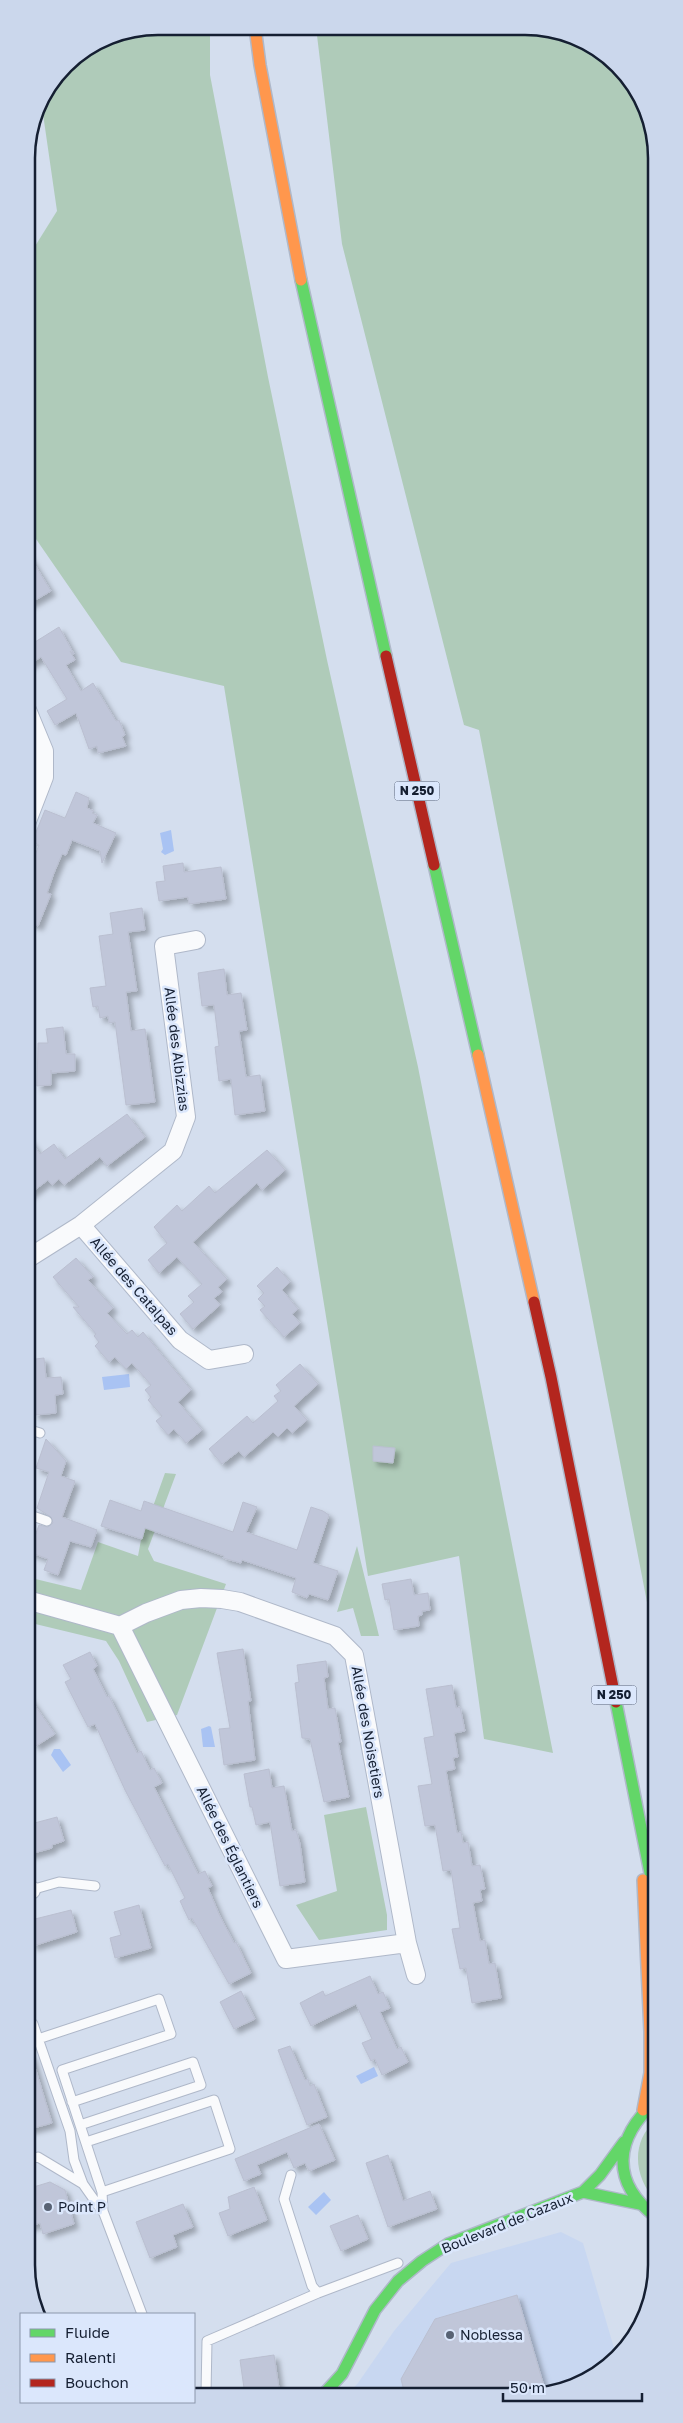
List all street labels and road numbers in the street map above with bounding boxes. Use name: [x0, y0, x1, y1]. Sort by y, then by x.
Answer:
road number: N 250: [394, 781, 440, 800]
street label: Allée des Albizzias: [161, 986, 194, 1112]
street label: Allée des Catalpas: [87, 1233, 182, 1338]
street label: Allée des Noisetiers: [348, 1664, 388, 1799]
road number: N 250: [592, 1686, 636, 1704]
street label: Allée des Églantiers: [194, 1783, 267, 1911]
street label: Boulevard de Cazaux: [439, 2188, 575, 2257]

